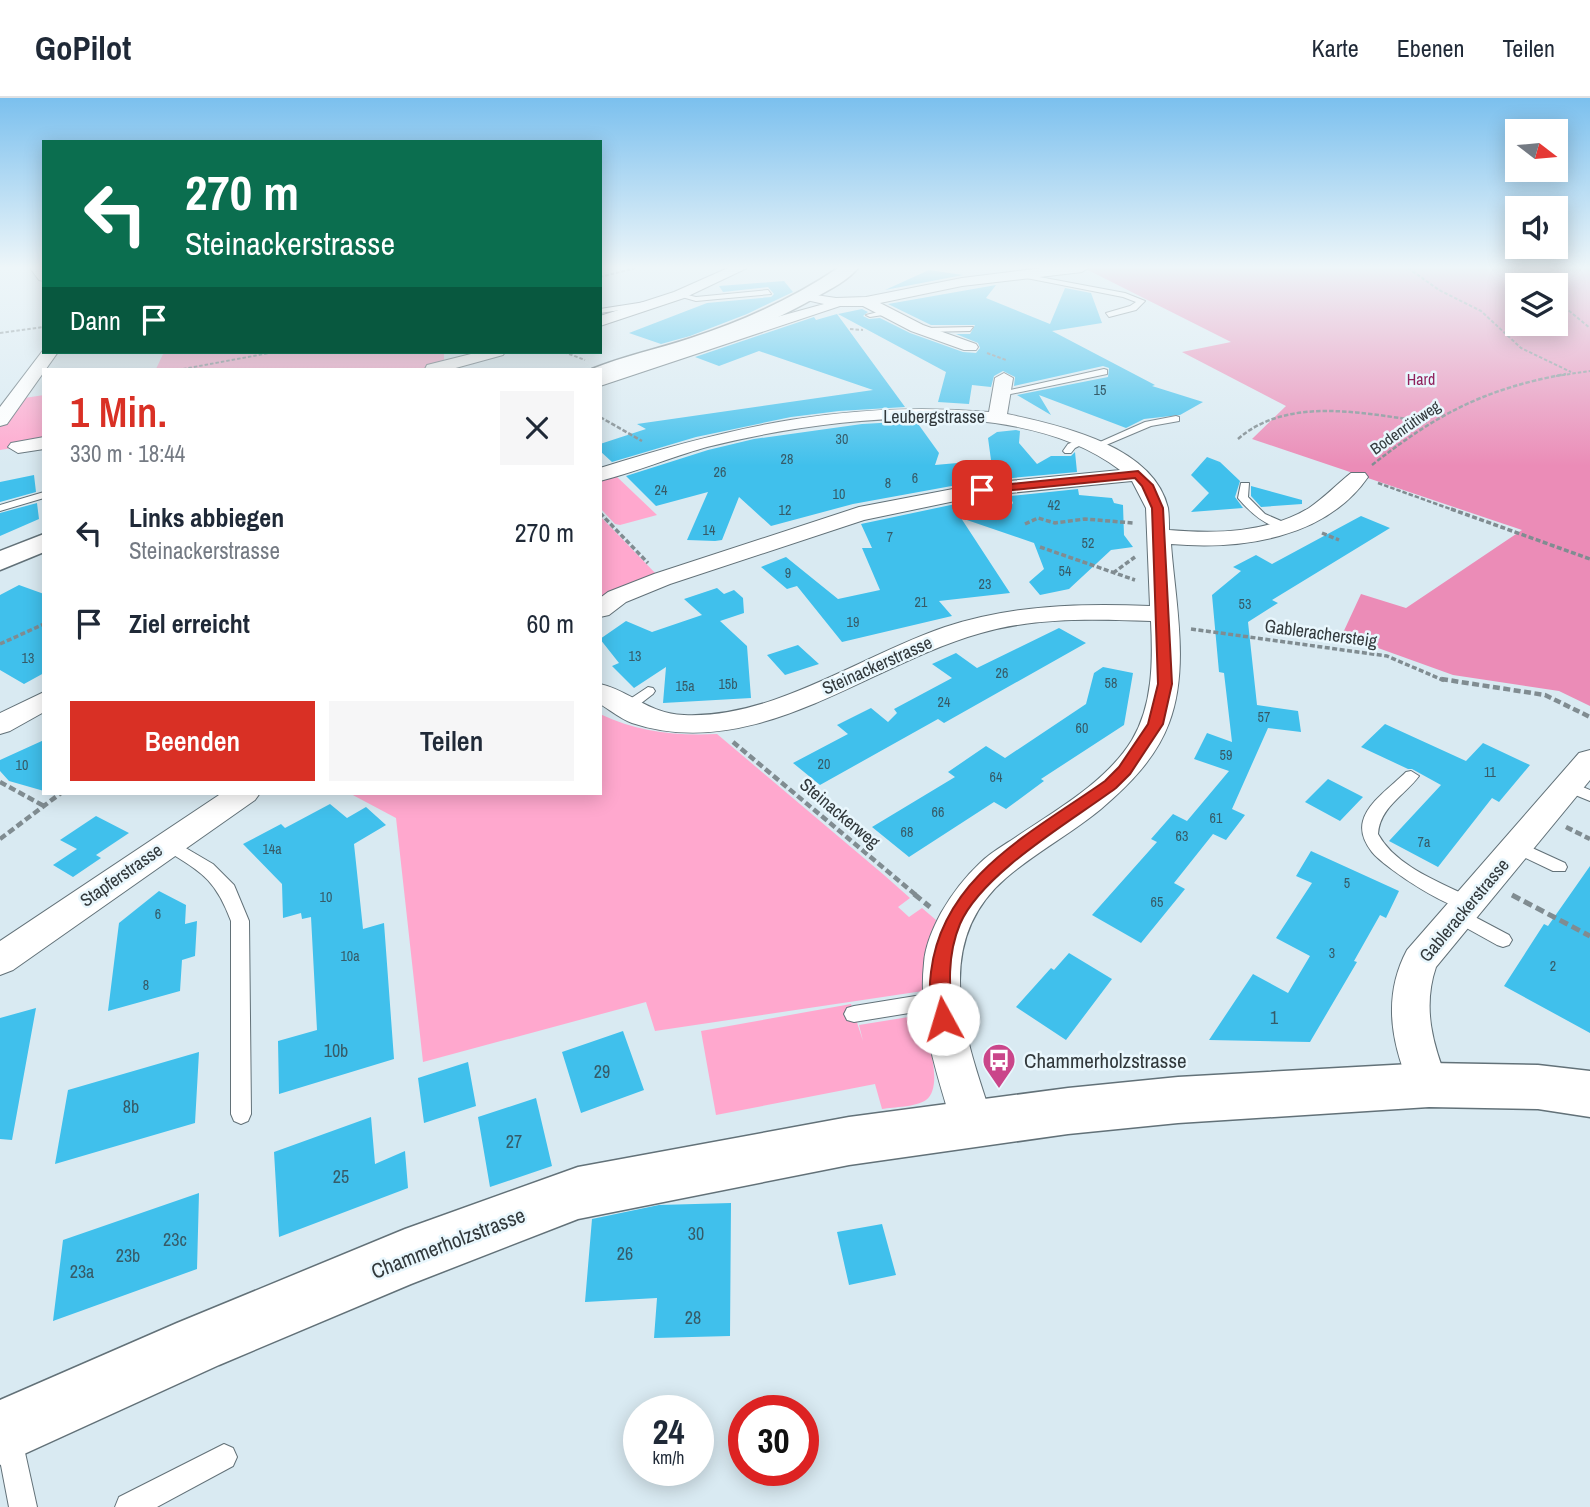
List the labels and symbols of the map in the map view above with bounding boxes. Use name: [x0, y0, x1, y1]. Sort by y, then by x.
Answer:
north arrow: [1505, 119, 1568, 182]
park label: Hard: [1407, 368, 1435, 390]
house number: 15: [1094, 381, 1106, 399]
street label: Bodenrütiweg: [1366, 394, 1445, 459]
street label: Leubergstrasse: [883, 404, 985, 429]
house number: 30: [836, 430, 848, 448]
house number: 28: [781, 450, 793, 468]
pin: [952, 460, 1012, 520]
house number: 26: [714, 463, 726, 481]
house number: 6: [912, 469, 918, 487]
house number: 8: [885, 474, 891, 492]
house number: 24: [655, 481, 668, 499]
house number: 10: [833, 485, 845, 503]
house number: 42: [1048, 496, 1060, 514]
house number: 12: [779, 501, 791, 519]
house number: 14: [703, 521, 716, 539]
house number: 7: [887, 528, 893, 546]
house number: 52: [1082, 534, 1094, 552]
house number: 54: [1059, 562, 1072, 580]
house number: 9: [785, 564, 791, 582]
house number: 23: [979, 575, 991, 593]
house number: 21: [915, 593, 928, 611]
house number: 53: [1239, 595, 1251, 613]
house number: 19: [847, 613, 859, 631]
street label: Gablerachersteig: [1263, 613, 1380, 653]
street label: Steinackerstrasse: [818, 630, 936, 700]
house number: 13: [629, 647, 641, 665]
house number: 13: [22, 649, 34, 667]
house number: 26: [996, 664, 1008, 682]
house number: 58: [1105, 674, 1117, 692]
house number: 15b: [718, 675, 738, 693]
house number: 15a: [675, 677, 695, 695]
house number: 24: [938, 693, 951, 711]
house number: 57: [1258, 708, 1270, 726]
house number: 60: [1076, 719, 1088, 737]
house number: 59: [1220, 746, 1232, 764]
house number: 20: [818, 755, 830, 773]
house number: 10: [16, 756, 28, 774]
house number: 11: [1484, 763, 1497, 781]
house number: 64: [990, 768, 1003, 786]
street label: Steinackerweg: [795, 772, 886, 854]
house number: 66: [932, 803, 944, 821]
house number: 61: [1210, 809, 1223, 827]
house number: 68: [901, 823, 913, 841]
house number: 63: [1176, 827, 1188, 845]
house number: 7a: [1418, 833, 1431, 851]
street label: Stapferstrasse: [75, 837, 167, 913]
house number: 14a: [262, 840, 282, 858]
street label: Gablerackerstrasse: [1413, 853, 1515, 967]
house number: 5: [1344, 874, 1350, 892]
house number: 10: [320, 888, 332, 906]
house number: 65: [1151, 893, 1163, 911]
house number: 6: [155, 905, 161, 923]
house number: 3: [1329, 944, 1335, 962]
house number: 10a: [340, 947, 360, 965]
house number: 2: [1550, 957, 1556, 975]
house number: 8: [143, 976, 149, 994]
position arrow: [906, 982, 980, 1056]
house number: 1: [1270, 1005, 1279, 1030]
house number: 10b: [324, 1038, 348, 1063]
bus stop icon: Chammerholzstrasse: [980, 1041, 1018, 1090]
place label: Chammerholzstrasse: [1024, 1046, 1187, 1075]
house number: 29: [594, 1059, 610, 1084]
house number: 8b: [123, 1094, 139, 1119]
house number: 27: [506, 1129, 522, 1154]
house number: 25: [333, 1164, 349, 1189]
street label: Chammerholzstrasse: [367, 1200, 529, 1286]
house number: 30: [688, 1221, 704, 1246]
house number: 23c: [163, 1227, 187, 1252]
house number: 26: [617, 1241, 633, 1266]
house number: 23b: [116, 1243, 140, 1268]
house number: 23a: [70, 1259, 94, 1284]
house number: 28: [685, 1305, 701, 1330]
speed limit sign: 30: [728, 1395, 819, 1486]

